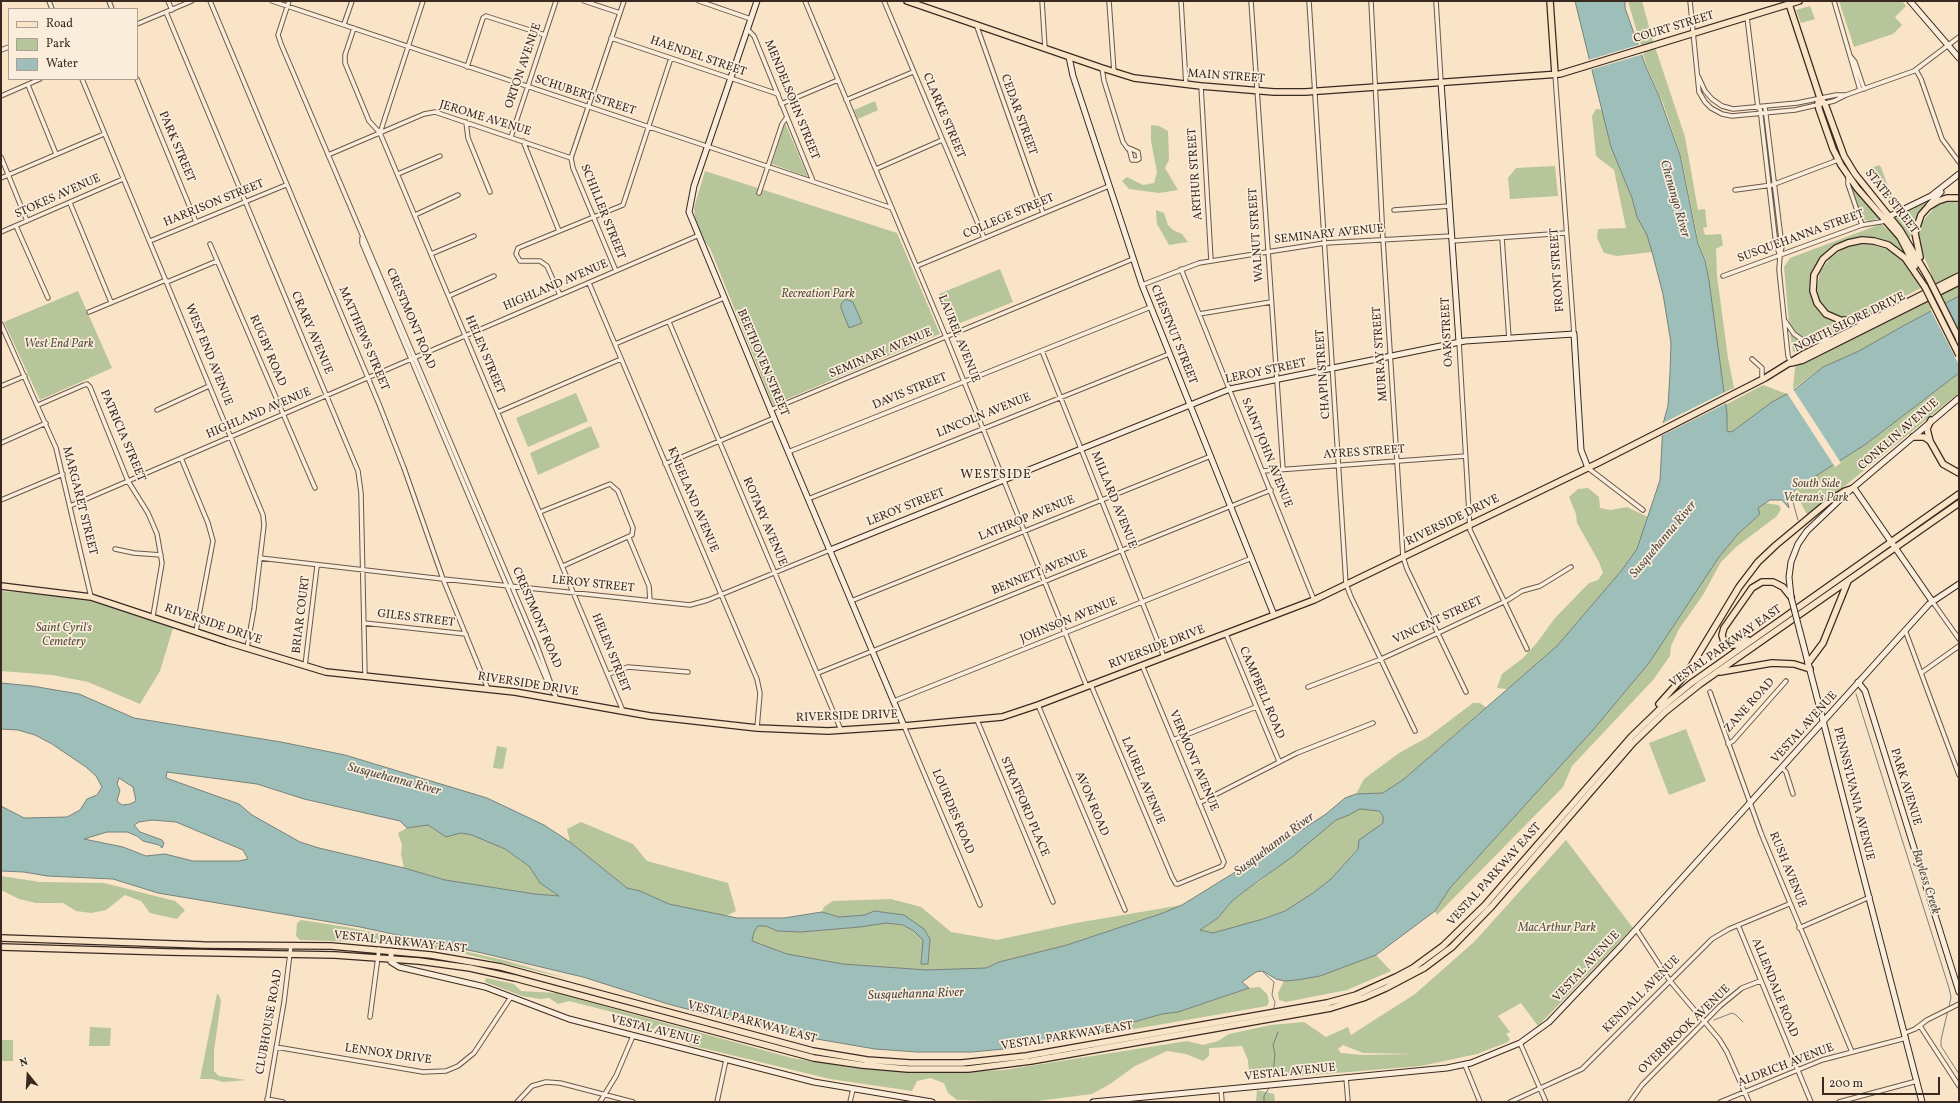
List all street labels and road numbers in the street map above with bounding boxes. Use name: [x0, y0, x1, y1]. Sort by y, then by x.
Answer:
street label: COURT STREET: [1632, 9, 1716, 47]
street label: ORTON AVENUE: [503, 21, 545, 111]
street label: HAENDEL STREET: [648, 34, 748, 80]
street label: MENDELSOHN STREET: [760, 38, 822, 162]
street label: MAIN STREET: [1187, 67, 1265, 87]
street label: CLARKE STREET: [919, 71, 967, 161]
street label: SCHUBERT STREET: [533, 73, 637, 119]
street label: CEDAR STREET: [997, 73, 1039, 157]
street label: JEROME AVENUE: [437, 98, 533, 140]
street label: PARK STREET: [155, 109, 197, 185]
street label: ARTHUR STREET: [1186, 127, 1206, 221]
street label: SCHILLER STREET: [576, 162, 628, 262]
street label: STATE STREET: [1861, 167, 1921, 237]
street label: STOKES AVENUE: [13, 172, 103, 222]
street label: HARRISON STREET: [162, 177, 266, 231]
street label: WALNUT STREET: [1247, 187, 1267, 283]
street label: COLLEGE STREET: [961, 191, 1057, 243]
street label: SUSQUEHANNA STREET: [1736, 207, 1866, 267]
street label: SEMINARY AVENUE: [1273, 222, 1385, 248]
street label: FRONT STREET: [1548, 227, 1568, 313]
street label: HIGHLAND AVENUE: [501, 257, 611, 315]
street label: CRESTMONT ROAD: [382, 266, 438, 372]
street label: CHESTNUT STREET: [1147, 283, 1199, 387]
street label: MATTHEWS STREET: [335, 285, 391, 393]
street label: CRARY AVENUE: [287, 290, 335, 376]
street label: NORTH SHORE DRIVE: [1792, 290, 1908, 356]
street label: LAUREL AVENUE: [934, 293, 982, 385]
street label: OAK STREET: [1439, 297, 1457, 367]
street label: WEST END AVENUE: [181, 302, 235, 408]
street label: MURRAY STREET: [1370, 306, 1392, 402]
street label: BEETHOVEN STREET: [733, 307, 791, 419]
street label: RUGBY ROAD: [246, 313, 288, 389]
street label: HELEN STREET: [461, 314, 507, 396]
street label: SEMINARY AVENUE: [827, 326, 935, 382]
street label: CHAPIN STREET: [1314, 329, 1334, 419]
street label: LEROY STREET: [1224, 356, 1308, 388]
street label: DAVIS STREET: [871, 371, 949, 413]
street label: HIGHLAND AVENUE: [204, 385, 314, 443]
street label: PATRICIA STREET: [96, 388, 148, 484]
street label: LINCOLN AVENUE: [935, 390, 1033, 442]
street label: SAINT JOHN AVENUE: [1237, 396, 1295, 510]
street label: CONKLIN AVENUE: [1856, 396, 1942, 474]
street label: AYRES STREET: [1323, 443, 1405, 463]
street label: MARGARET STREET: [59, 445, 99, 557]
street label: KNEELAND AVENUE: [663, 445, 721, 555]
street label: MILLARD AVENUE: [1087, 450, 1139, 550]
street label: ROTARY AVENUE: [739, 475, 789, 569]
street label: LEROY STREET: [865, 486, 947, 530]
street label: RIVERSIDE DRIVE: [1404, 492, 1502, 550]
street label: LATHROP AVENUE: [977, 493, 1077, 545]
street label: BENNETT AVENUE: [990, 547, 1090, 599]
street label: CRESTMONT ROAD: [508, 565, 564, 671]
street label: LEROY STREET: [551, 574, 635, 596]
street label: BRIAR COURT: [290, 575, 314, 655]
street label: VINCENT STREET: [1391, 594, 1485, 648]
street label: JOHNSON AVENUE: [1018, 595, 1120, 647]
street label: RIVERSIDE DRIVE: [162, 602, 264, 648]
street label: VESTAL PARKWAY EAST: [1667, 603, 1785, 691]
street label: GILES STREET: [376, 607, 456, 631]
street label: HELEN STREET: [588, 611, 632, 695]
street label: RIVERSIDE DRIVE: [1107, 623, 1207, 673]
street label: CAMPBELL ROAD: [1235, 645, 1287, 741]
street label: RIVERSIDE DRIVE: [476, 670, 580, 700]
street label: ZANE ROAD: [1722, 676, 1778, 736]
street label: VESTAL AVENUE: [1769, 689, 1841, 767]
street label: RIVERSIDE DRIVE: [796, 708, 898, 726]
street label: VERMONT AVENUE: [1165, 708, 1221, 814]
street label: PENNSYLVANIA AVENUE: [1829, 726, 1877, 862]
street label: LAUREL AVENUE: [1117, 735, 1167, 827]
street label: PARK AVENUE: [1886, 747, 1924, 827]
street label: STRATFORD PLACE: [996, 755, 1052, 859]
street label: LOURDES ROAD: [928, 767, 976, 857]
street label: AVON ROAD: [1071, 770, 1111, 838]
street label: VESTAL PARKWAY EAST: [1445, 821, 1545, 929]
street label: RUSH AVENUE: [1765, 830, 1809, 910]
street label: VESTAL PARKWAY EAST: [333, 929, 467, 957]
street label: VESTAL AVENUE: [1550, 929, 1624, 1005]
street label: ALLENDALE ROAD: [1748, 937, 1800, 1039]
street label: KENDALL AVENUE: [1600, 953, 1684, 1037]
street label: CLUBHOUSE ROAD: [254, 968, 286, 1076]
street label: OVERBROOK AVENUE: [1636, 982, 1734, 1078]
street label: VESTAL PARKWAY EAST: [686, 999, 818, 1047]
street label: VESTAL AVENUE: [609, 1013, 701, 1049]
street label: VESTAL PARKWAY EAST: [1000, 1019, 1134, 1055]
street label: ALDRICH AVENUE: [1736, 1041, 1836, 1091]
street label: LENNOX DRIVE: [344, 1042, 432, 1068]
street label: VESTAL AVENUE: [1244, 1061, 1336, 1085]

